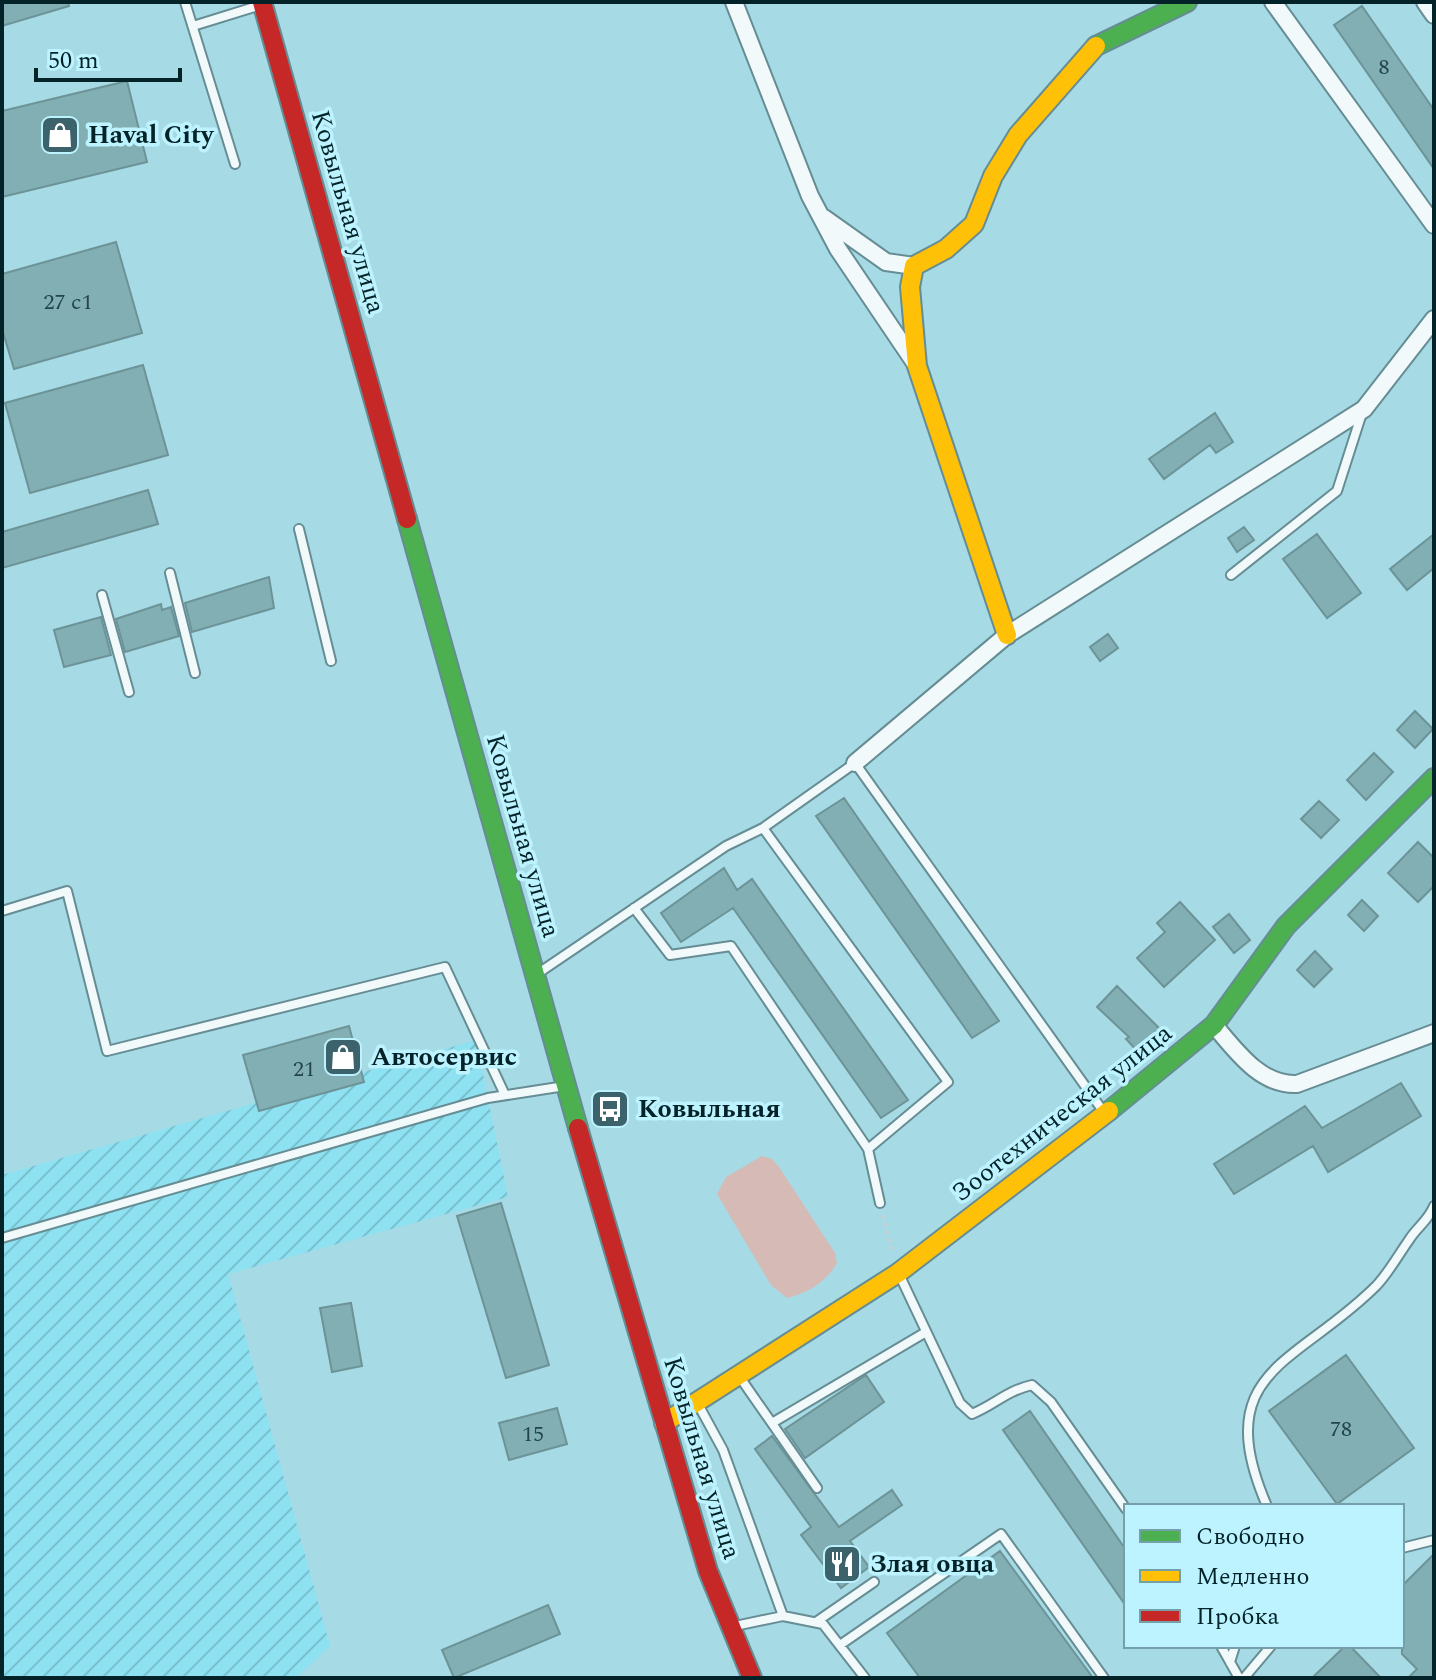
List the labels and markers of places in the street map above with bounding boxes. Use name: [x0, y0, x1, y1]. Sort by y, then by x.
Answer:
shop icon: Haval Сity: [39, 114, 81, 156]
place label: Haval Сity: [88, 115, 215, 155]
shop icon: Автосервис: [322, 1036, 364, 1078]
place label: Автосервис: [371, 1037, 517, 1077]
bus stop icon: Ковыльная: [589, 1088, 631, 1130]
place label: Ковыльная: [638, 1089, 780, 1129]
restaurant icon: Злая овца: [821, 1543, 863, 1585]
place label: Злая овца: [870, 1544, 995, 1584]

